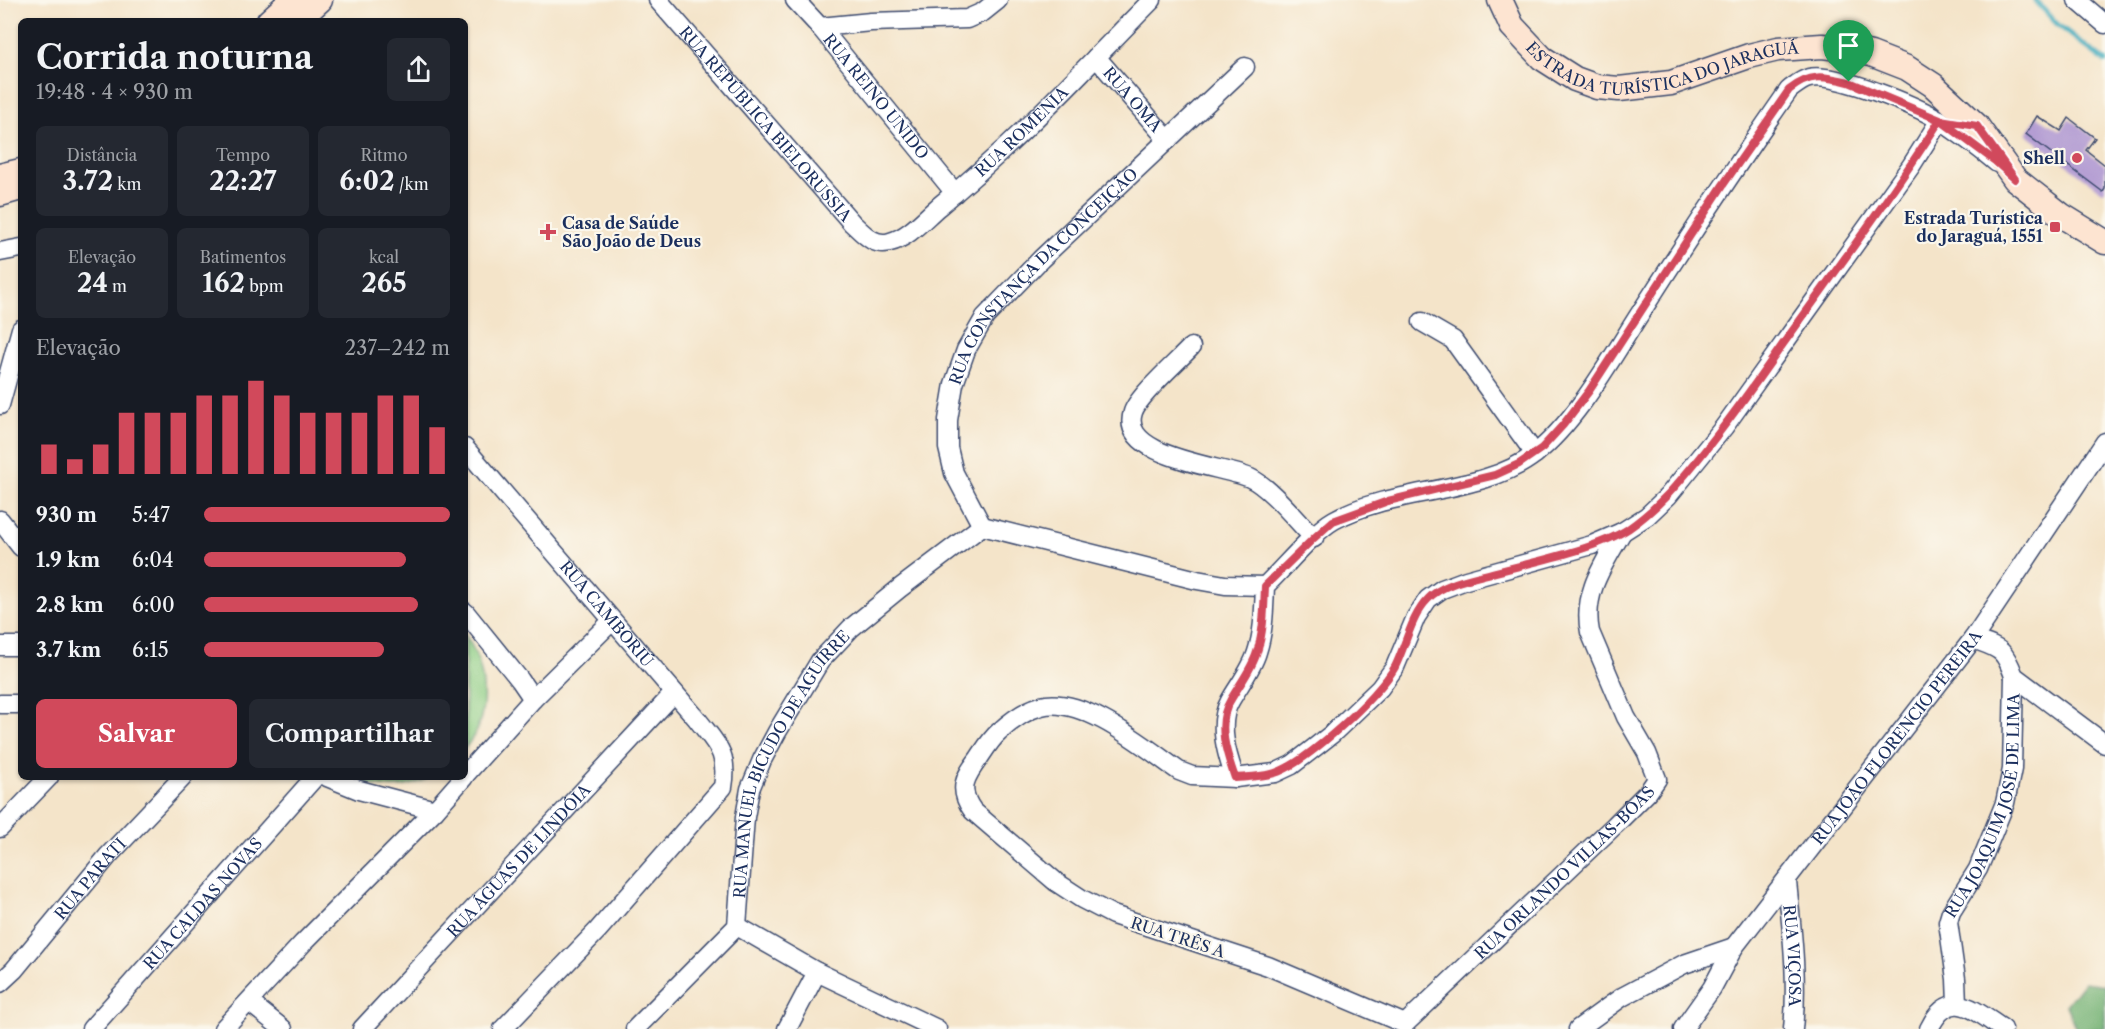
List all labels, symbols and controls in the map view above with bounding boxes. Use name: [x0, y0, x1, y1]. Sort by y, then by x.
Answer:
pin: [1823, 20, 1874, 82]
street label: RUA REPÚBLICA BIELORUSSIA: [675, 22, 857, 226]
street label: ESTRADA TURÍSTICA DO JARAGUÁ: [1521, 27, 1811, 57]
street label: RUA REINO UNIDO: [819, 29, 933, 163]
icon: arrive: [1832, 29, 1865, 62]
text: Corrida noturna: [36, 37, 313, 78]
text: ESTRADA TURÍSTICA DO JARAGUÁ: [1522, 37, 1800, 99]
button: share: [387, 38, 450, 101]
street label: RUA OMA: [1099, 63, 1167, 137]
text: 19:48 · 4 × 930 m: [36, 80, 193, 104]
street label: RUA ROMENIA: [971, 81, 1073, 181]
text: Distância: [67, 145, 137, 165]
text: Tempo: [216, 145, 270, 165]
text: Ritmo: [361, 145, 407, 165]
place label: Shell: [2023, 148, 2065, 168]
marker: Shell: [2070, 151, 2084, 165]
street label: RUA CONSTANÇA DA CONCEIÇÃO: [945, 163, 1142, 387]
text: 3.72: [63, 165, 113, 197]
text: 22:27: [209, 165, 277, 197]
text: 6:02: [339, 165, 395, 197]
text: km: [113, 174, 141, 194]
text: /km: [395, 174, 429, 194]
place label: Estrada Turística do Jaraguá, 1551: [1904, 208, 2044, 246]
place label: Casa de Saúde São João de Deus: [562, 213, 701, 251]
marker: Estrada Turística do Jaraguá, 1551: [2048, 220, 2062, 234]
marker: Casa de Saúde São João de Deus: [539, 223, 557, 241]
text: Elevação: [68, 247, 136, 267]
text: Batimentos: [200, 247, 286, 267]
text: kcal: [369, 247, 399, 267]
text: 24: [77, 267, 108, 299]
text: 162: [202, 267, 245, 299]
text: 265: [361, 267, 407, 299]
text: m: [108, 276, 127, 296]
text: bpm: [245, 276, 284, 296]
text: Elevação: [36, 336, 121, 360]
text: 237–242 m: [345, 336, 450, 360]
text: 930 m: [36, 503, 97, 527]
text: 5:47: [132, 503, 170, 527]
text: 1.9 km: [36, 548, 100, 572]
text: 6:04: [132, 548, 174, 572]
street label: RUA CAMBORIÚ: [556, 556, 658, 671]
text: 2.8 km: [36, 593, 104, 617]
text: 6:00: [132, 593, 175, 617]
street label: RUA MANUEL BICUDO DE AGUIRRE: [729, 626, 854, 899]
street label: RUA JOÃO FLORENCIO PEREIRA: [1807, 626, 1987, 849]
text: 3.7 km: [36, 638, 101, 662]
text: 6:15: [132, 638, 169, 662]
street label: RUA JOAQUIM JOSÉ DE LIMA: [1940, 692, 2024, 921]
button: Salvar: [36, 699, 237, 768]
button: Compartilhar: [249, 699, 450, 768]
street label: RUA ÁGUAS DE LINDÓIA: [443, 779, 595, 941]
street label: RUA ORLANDO VILLAS-BÔAS: [1470, 782, 1659, 963]
street label: RUA PARATI: [50, 834, 130, 924]
street label: RUA CALDAS NOVAS: [139, 834, 266, 973]
street label: RUA VIÇOSA: [1779, 904, 1805, 1008]
street label: RUA TRÊS A: [1128, 912, 1229, 962]

